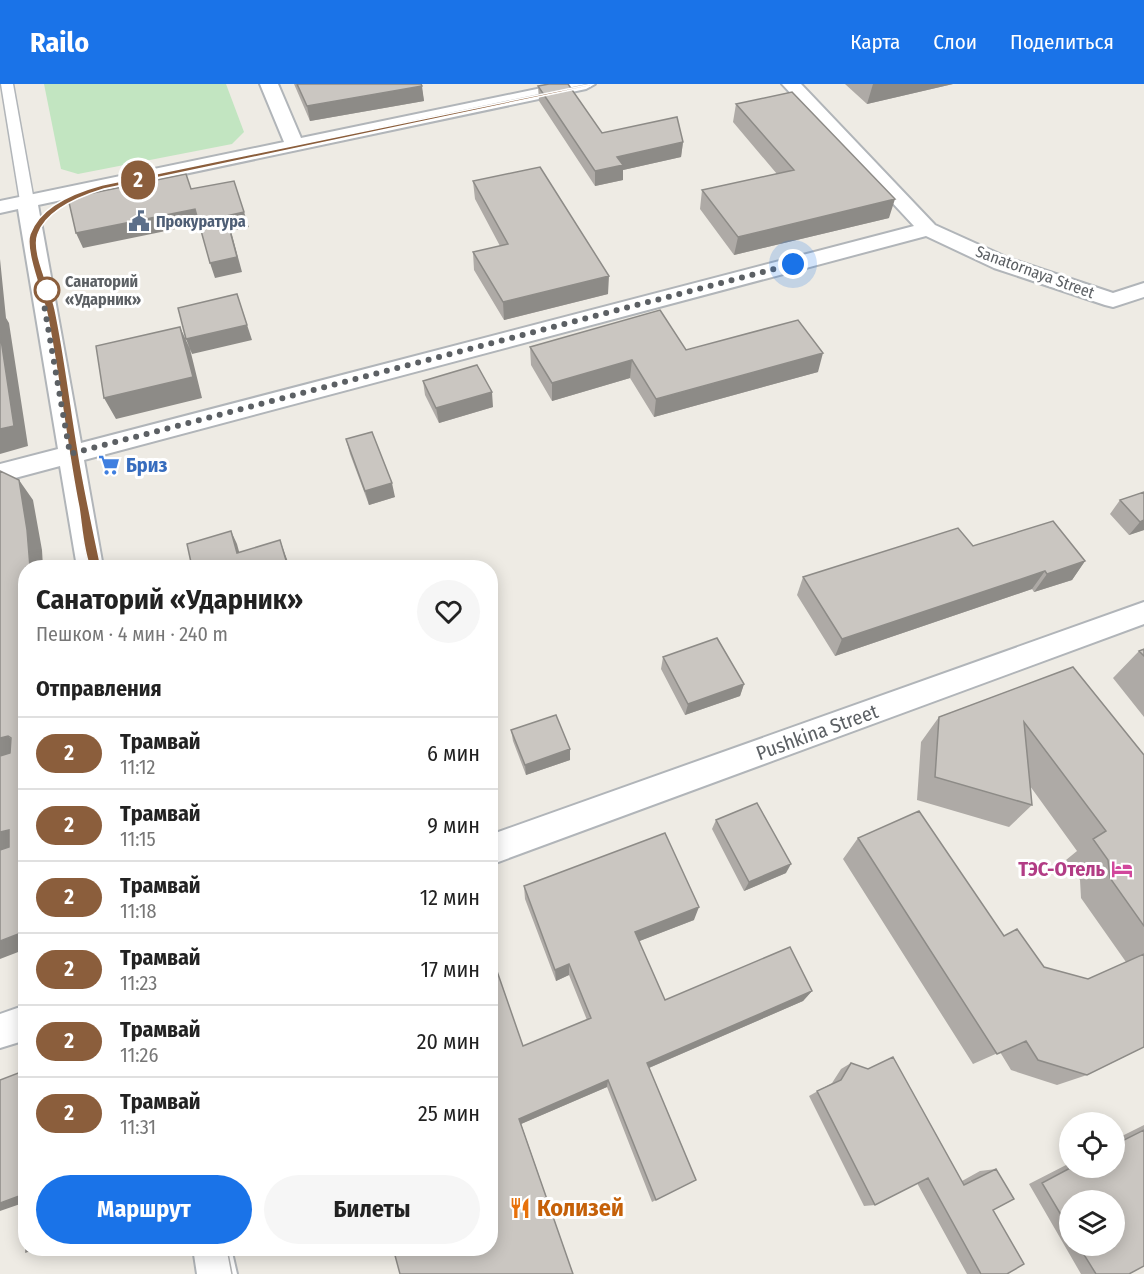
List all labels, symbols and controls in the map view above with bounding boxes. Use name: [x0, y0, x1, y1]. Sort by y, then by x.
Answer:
text: Railo: [30, 26, 89, 59]
text: Карта: [850, 29, 900, 55]
text: Слои: [933, 29, 977, 55]
text: Поделиться: [1010, 29, 1114, 55]
line badge: 2: [118, 160, 158, 200]
text: 2: [133, 167, 143, 193]
public building icon: Прокуратура: [127, 209, 151, 233]
place label: Прокуратура: [156, 212, 246, 231]
street label: Sanatornaya Street: [973, 242, 1098, 303]
your location: [778, 249, 808, 279]
place label: Санаторий «Ударник»: [65, 272, 141, 309]
marker: Санаторий «Ударник»: [34, 277, 60, 303]
supermarket icon: Бриз: [97, 453, 121, 477]
place label: Бриз: [126, 453, 167, 477]
button: heart: [417, 580, 480, 643]
text: Санаторий «Ударник»: [36, 583, 303, 616]
text: Пешком · 4 мин · 240 m: [36, 622, 228, 646]
text: Отправления: [36, 675, 162, 702]
street label: Pushkina Street: [753, 699, 882, 765]
text: Трамвай: [120, 728, 201, 755]
text: 2: [64, 740, 74, 766]
text: 6 мин: [427, 740, 480, 767]
text: 11:12: [120, 755, 155, 779]
text: Трамвай: [120, 800, 201, 827]
text: 2: [64, 812, 74, 838]
text: 9 мин: [427, 812, 480, 839]
text: 11:15: [120, 827, 156, 851]
place label: ТЭС-Отель: [1018, 857, 1106, 881]
hotel icon: ТЭС-Отель: [1110, 857, 1134, 881]
text: Трамвай: [120, 872, 201, 899]
text: 2: [64, 884, 74, 910]
text: 12 мин: [420, 884, 480, 911]
text: 11:18: [120, 899, 157, 923]
text: Трамвай: [120, 944, 201, 971]
text: 2: [64, 956, 74, 982]
text: 17 мин: [420, 956, 480, 983]
text: 11:23: [120, 971, 157, 995]
text: Трамвай: [120, 1016, 201, 1043]
text: 2: [64, 1028, 74, 1054]
text: 20 мин: [417, 1028, 480, 1055]
text: 11:26: [120, 1043, 158, 1067]
text: Трамвай: [120, 1088, 201, 1115]
text: 2: [64, 1100, 74, 1126]
text: 25 мин: [418, 1100, 480, 1127]
map controls: [1059, 1112, 1125, 1256]
button: locate: [1059, 1112, 1125, 1178]
text: 11:31: [120, 1115, 156, 1139]
button: Маршрут: [36, 1175, 252, 1244]
button: Билеты: [264, 1175, 480, 1244]
button: layers: [1059, 1190, 1125, 1256]
place label: Колизей: [537, 1194, 624, 1222]
restaurant icon: Колизей: [508, 1196, 532, 1220]

